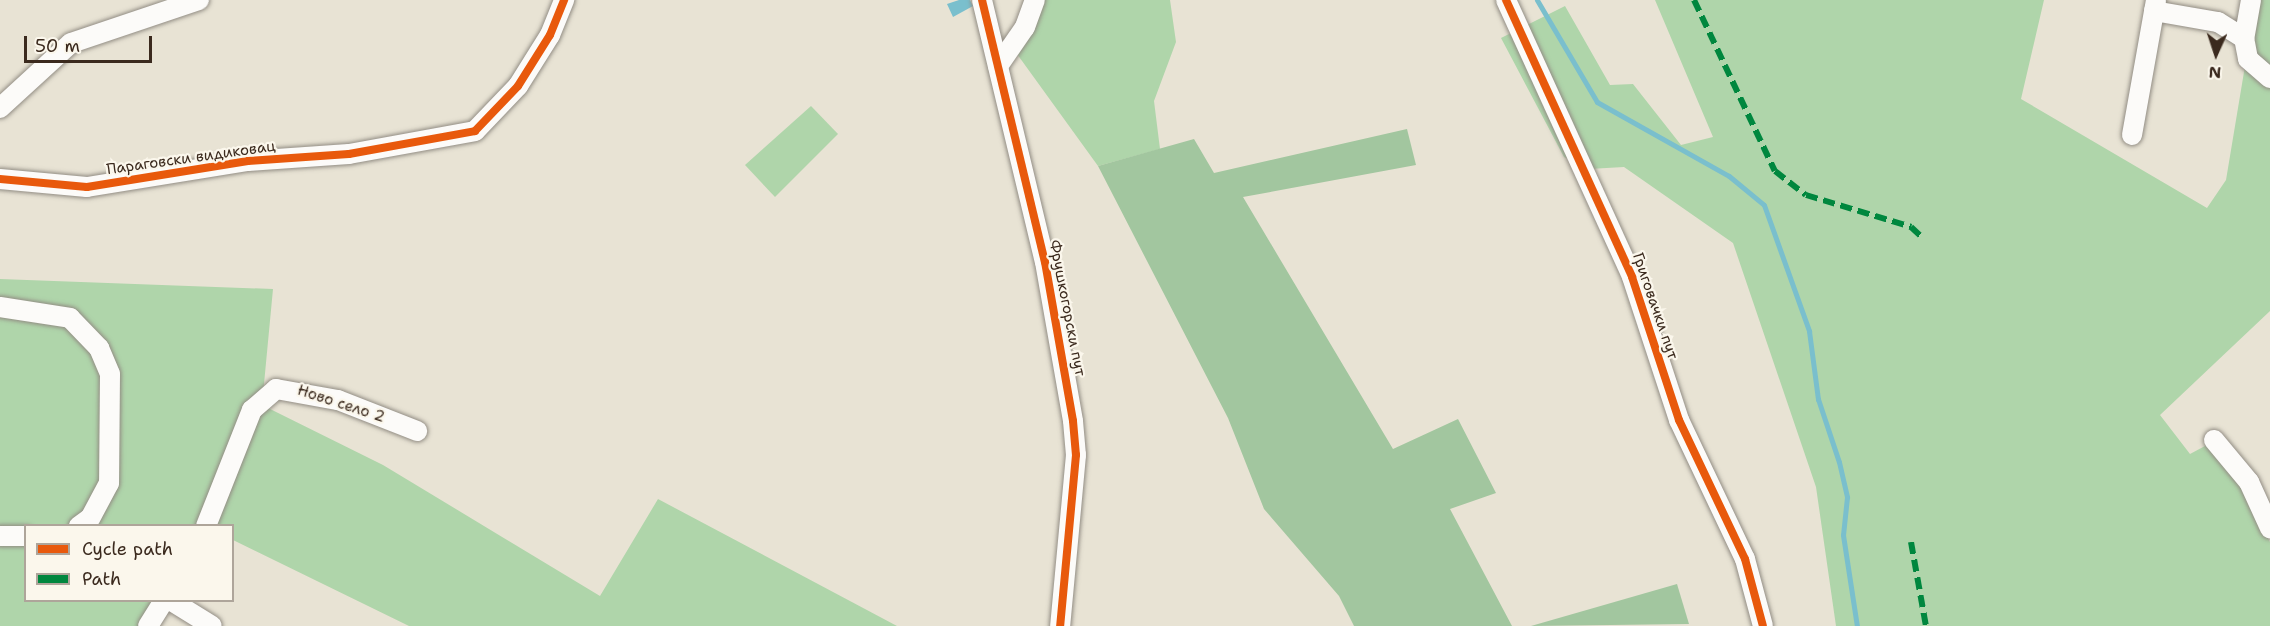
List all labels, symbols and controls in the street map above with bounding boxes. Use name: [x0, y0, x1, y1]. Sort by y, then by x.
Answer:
scale bar: [27, 24, 154, 62]
north arrow: [2186, 24, 2246, 84]
text: 50 m: [35, 34, 80, 58]
text: N: [2208, 62, 2222, 83]
street label: Параговски видиковац: [105, 137, 277, 179]
street label: Фрушкогорски пут: [1045, 238, 1089, 378]
street label: Григовачки пут: [1628, 250, 1682, 362]
street label: Ново село 2: [295, 381, 387, 427]
legend: [24, 524, 234, 602]
text: Cycle path: [82, 537, 173, 561]
text: Path: [82, 567, 121, 591]

